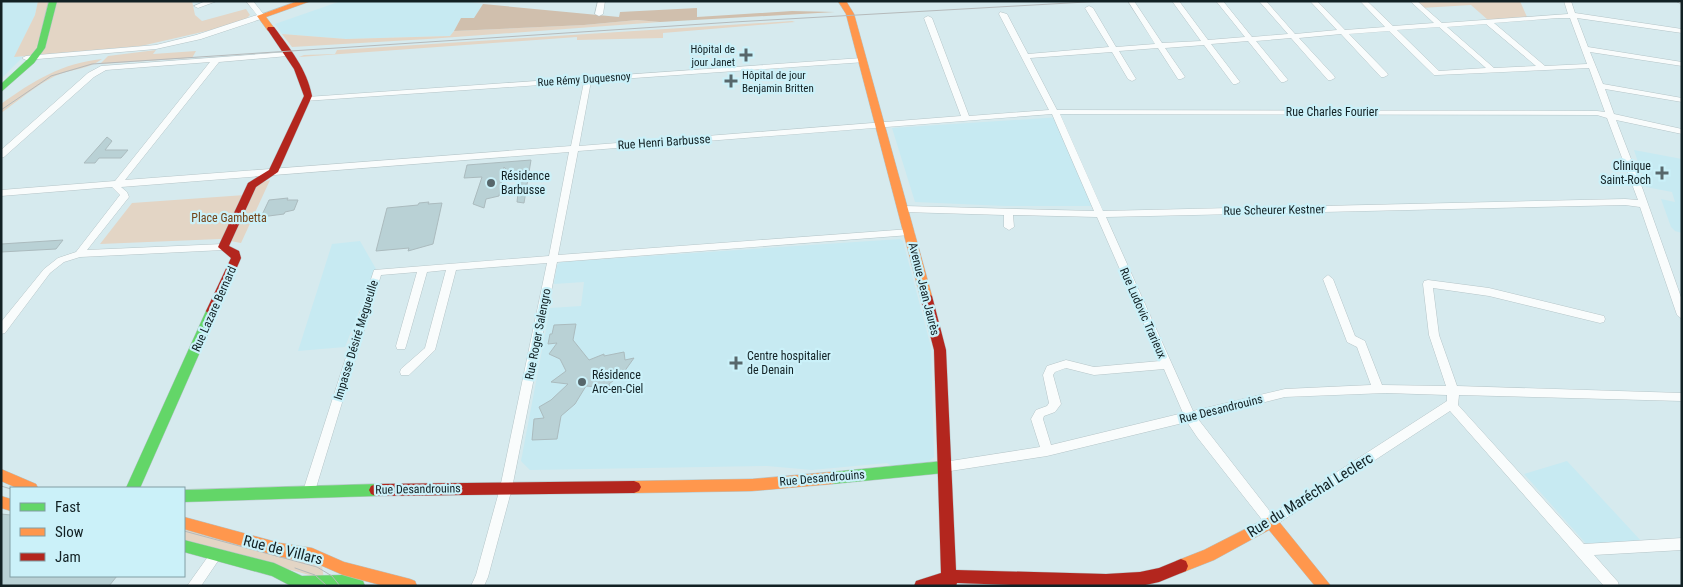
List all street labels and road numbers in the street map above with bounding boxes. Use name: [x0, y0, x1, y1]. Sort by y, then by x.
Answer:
street label: Rue Rémy Duquesnoy: [537, 70, 631, 89]
street label: Rue Charles Fourier: [1286, 105, 1379, 119]
street label: Rue Henri Barbusse: [617, 132, 711, 152]
street label: Rue Scheurer Kestner: [1223, 202, 1325, 218]
street label: Avenue Jean Jaurès: [906, 241, 942, 337]
street label: Rue Lazare Bernard: [189, 264, 239, 354]
street label: Rue Ludovic Trarieux: [1117, 266, 1169, 360]
street label: Impasse Désiré Megueulle: [331, 278, 381, 402]
street label: Rue Roger Salengro: [522, 287, 554, 381]
street label: Rue Desandrouins: [1178, 392, 1264, 426]
street label: Rue du Maréchal Leclerc: [1244, 449, 1376, 541]
street label: Rue Desandrouins: [779, 467, 865, 489]
street label: Rue Desandrouins: [375, 481, 461, 497]
street label: Rue de Villars: [242, 531, 325, 569]

